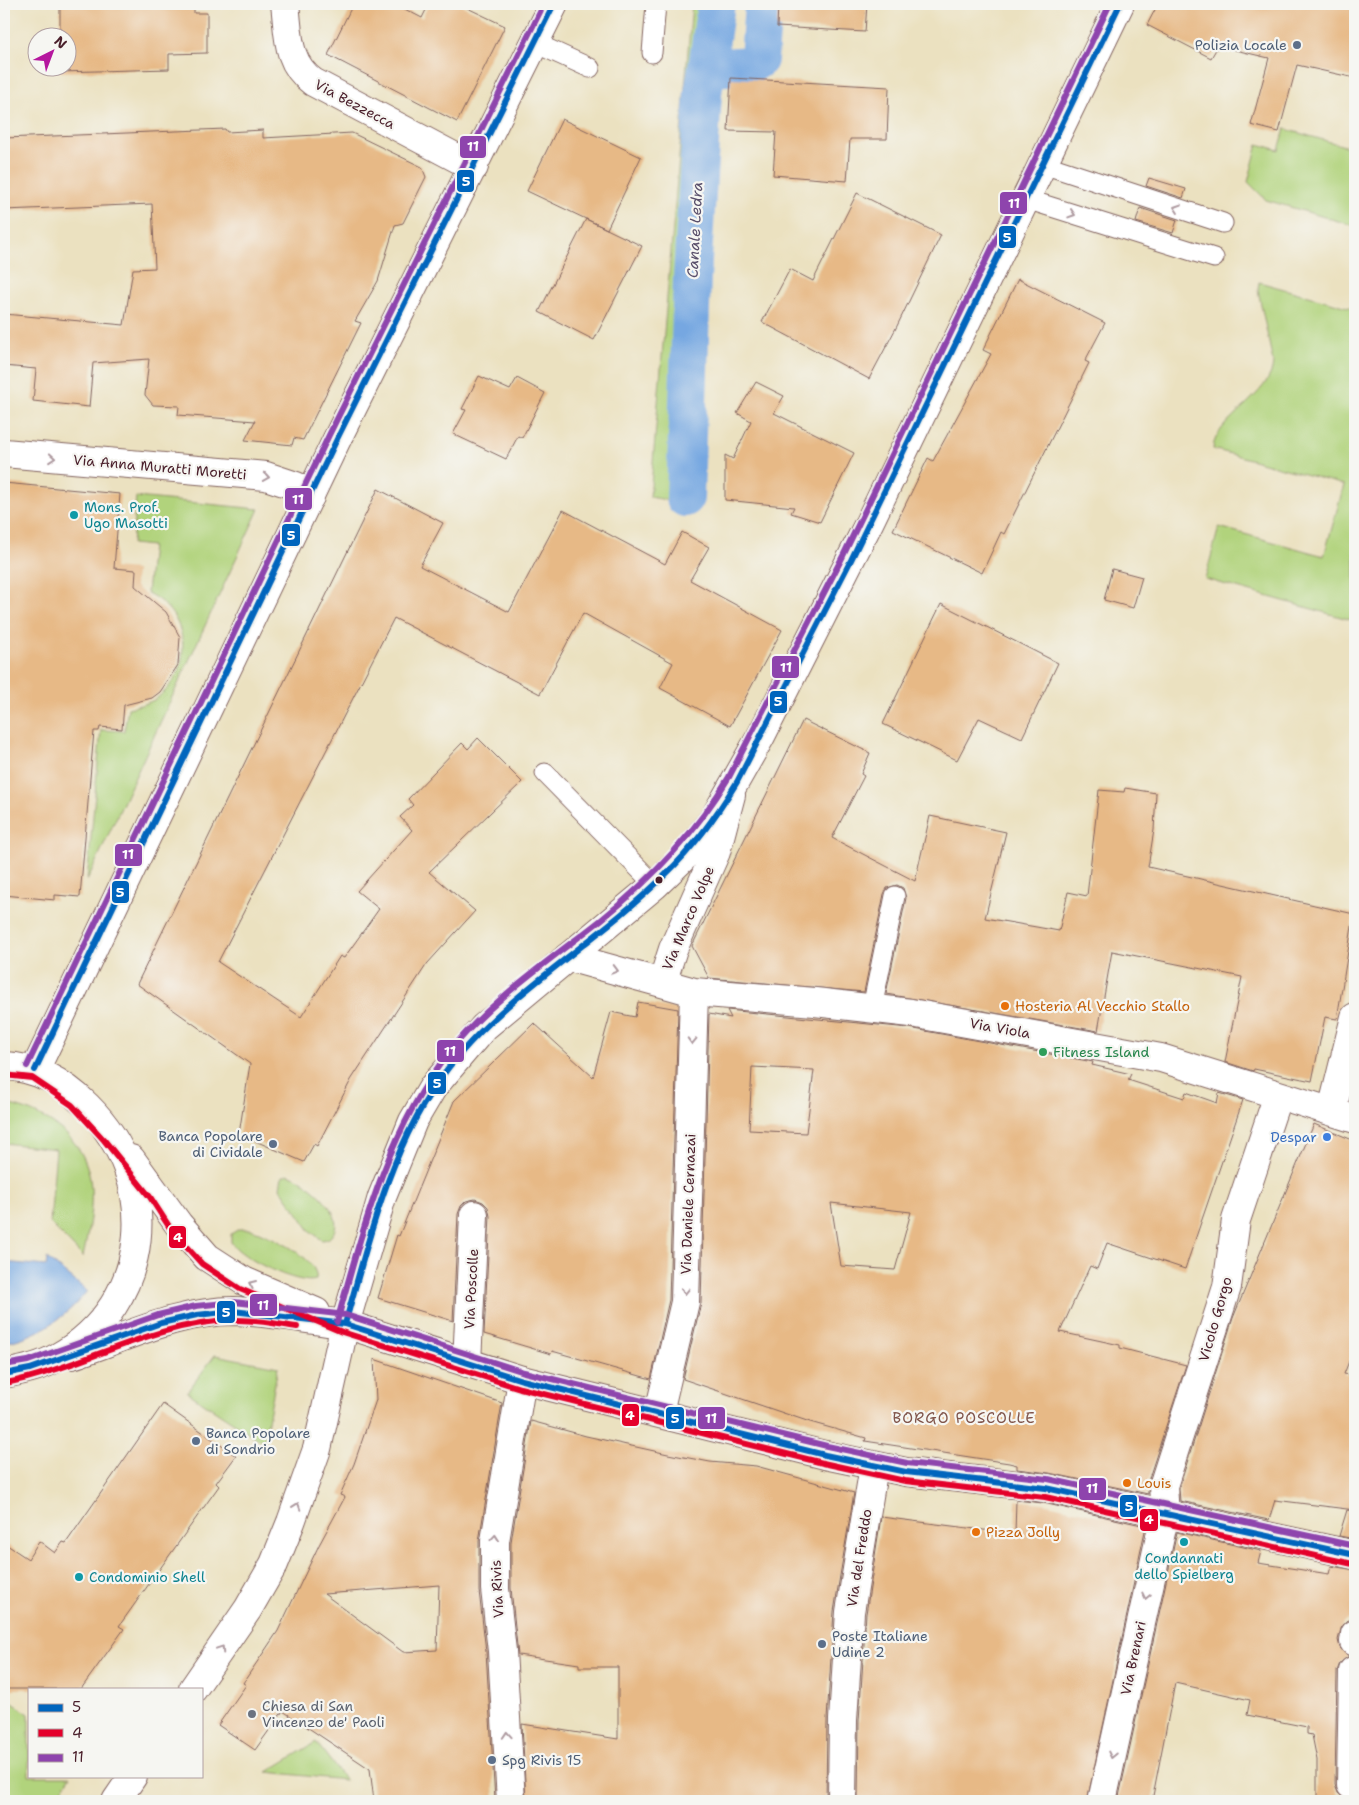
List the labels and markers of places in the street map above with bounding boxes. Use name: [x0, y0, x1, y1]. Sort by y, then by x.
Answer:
place label: Polizia Locale: [1195, 36, 1287, 54]
marker: Polizia Locale: [1291, 39, 1303, 51]
place label: Mons. Prof. Ugo Masotti: [84, 498, 168, 532]
marker: Mons. Prof. Ugo Masotti: [68, 509, 80, 521]
unlabelled marker: [654, 875, 664, 885]
place label: Hosteria Al Vecchio Stallo: [1015, 997, 1190, 1015]
marker: Hosteria Al Vecchio Stallo: [999, 1000, 1011, 1012]
place label: Fitness Island: [1053, 1043, 1150, 1061]
marker: Fitness Island: [1037, 1046, 1049, 1058]
place label: Banca Popolare di Cividale: [159, 1127, 263, 1161]
place label: Despar: [1270, 1128, 1317, 1146]
marker: Despar: [1321, 1131, 1333, 1143]
marker: Banca Popolare di Cividale: [267, 1138, 279, 1150]
place label: Banca Popolare di Sondrio: [206, 1424, 311, 1458]
marker: Banca Popolare di Sondrio: [190, 1435, 202, 1447]
place label: Louis: [1137, 1474, 1171, 1492]
marker: Louis: [1121, 1477, 1133, 1489]
place label: Pizza Jolly: [986, 1523, 1060, 1541]
marker: Pizza Jolly: [970, 1526, 982, 1538]
marker: Condannati dello Spielberg: [1178, 1536, 1190, 1548]
place label: Condannati dello Spielberg: [1134, 1549, 1234, 1583]
place label: Condominio Shell: [89, 1568, 206, 1586]
marker: Condominio Shell: [73, 1571, 85, 1583]
place label: Poste Italiane Udine 2: [832, 1627, 928, 1661]
marker: Poste Italiane Udine 2: [816, 1638, 828, 1650]
place label: Chiesa di San Vincenzo de' Paoli: [262, 1697, 385, 1731]
marker: Chiesa di San Vincenzo de' Paoli: [246, 1708, 258, 1720]
place label: Spg Rivis 15: [502, 1751, 581, 1769]
marker: Spg Rivis 15: [486, 1754, 498, 1766]

